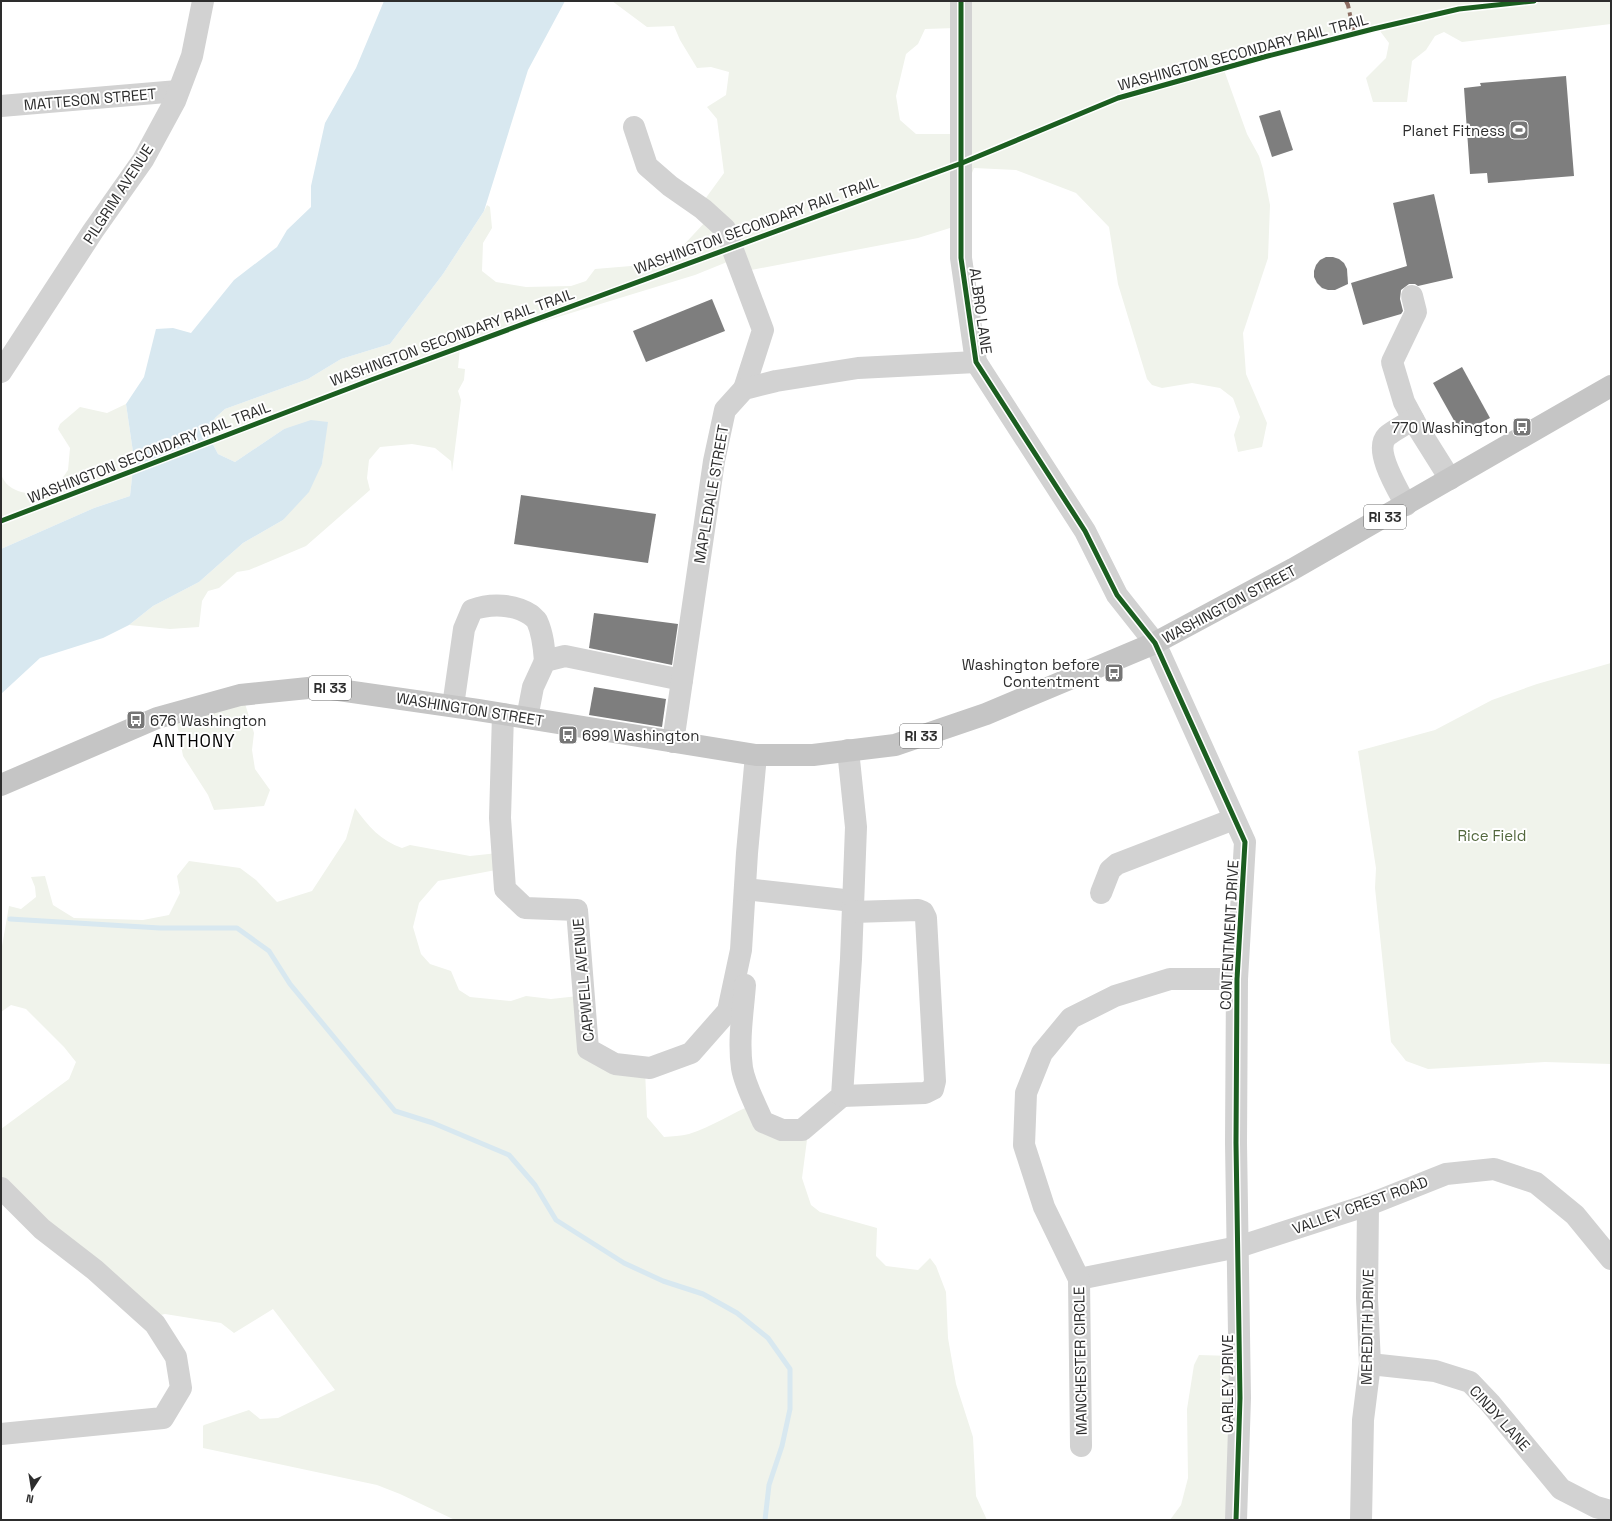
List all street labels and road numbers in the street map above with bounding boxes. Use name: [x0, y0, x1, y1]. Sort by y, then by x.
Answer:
street label: WASHINGTON SECONDARY RAIL TRAIL: [1116, 9, 1370, 95]
street label: MATTESON STREET: [23, 84, 157, 114]
street label: PILGRIM AVENUE: [79, 141, 157, 247]
street label: WASHINGTON SECONDARY RAIL TRAIL: [631, 172, 881, 278]
street label: ALBRO LANE: [966, 267, 996, 355]
street label: WASHINGTON SECONDARY RAIL TRAIL: [327, 284, 577, 390]
street label: WASHINGTON SECONDARY RAIL TRAIL: [25, 397, 273, 507]
street label: MAPLEDALE STREET: [689, 423, 733, 565]
road number: RI 33: [1364, 505, 1406, 529]
street label: WASHINGTON STREET: [1159, 560, 1300, 647]
road number: RI 33: [309, 676, 351, 700]
street label: WASHINGTON STREET: [395, 688, 545, 730]
road number: RI 33: [900, 724, 942, 748]
street label: CONTENTMENT DRIVE: [1216, 860, 1242, 1010]
street label: CAPWELL AVENUE: [568, 917, 598, 1043]
street label: VALLEY CREST ROAD: [1290, 1172, 1430, 1238]
street label: MEREDITH DRIVE: [1356, 1269, 1378, 1385]
street label: MANCHESTER CIRCLE: [1069, 1287, 1091, 1435]
street label: CARLEY DRIVE: [1218, 1335, 1237, 1433]
street label: CINDY LANE: [1466, 1381, 1534, 1455]

